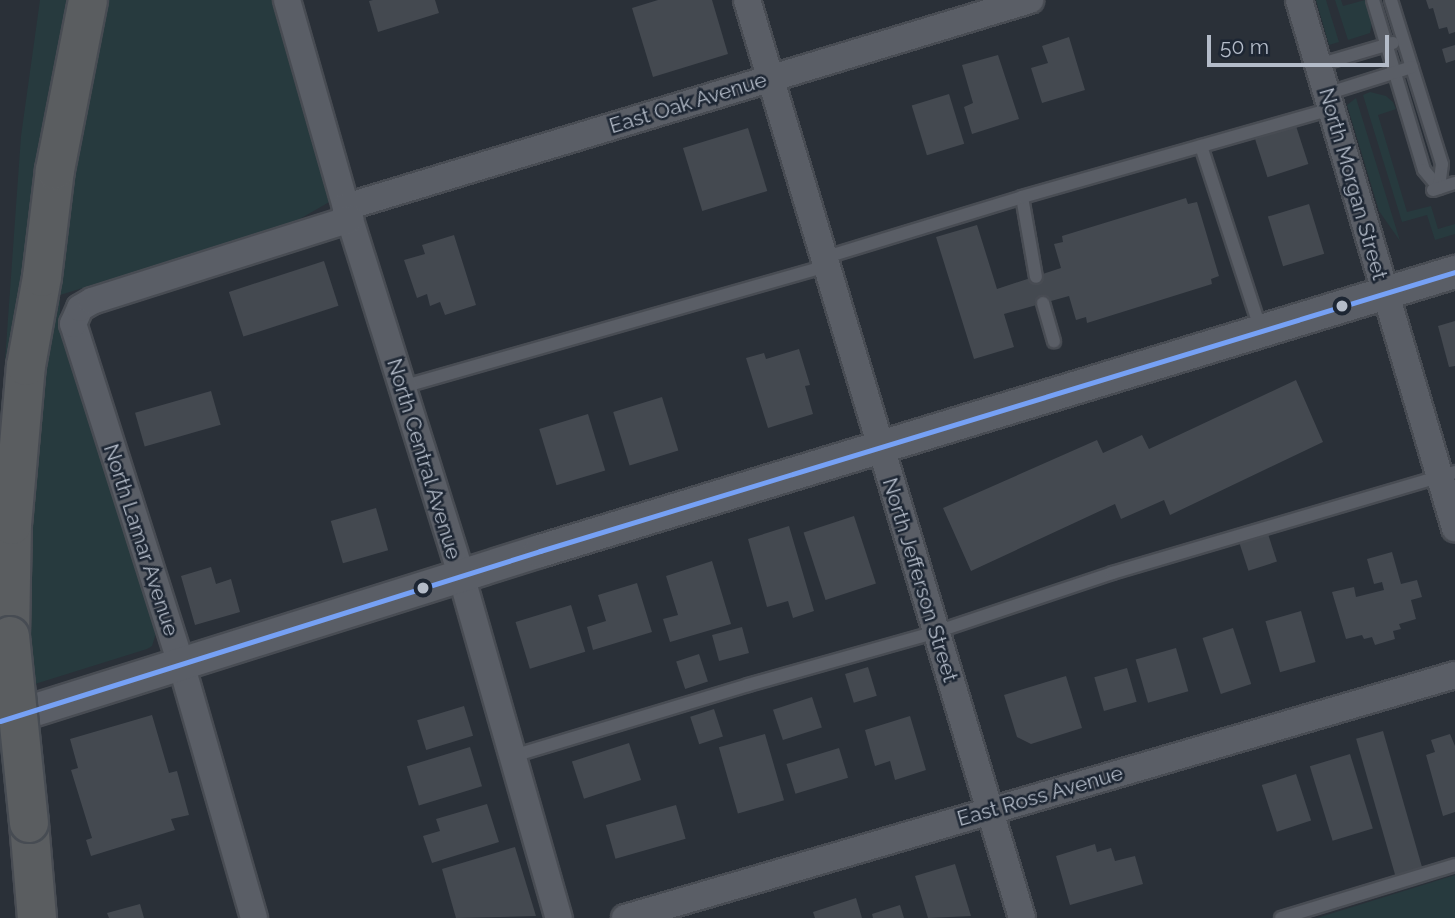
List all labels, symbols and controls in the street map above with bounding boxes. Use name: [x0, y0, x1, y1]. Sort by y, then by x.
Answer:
scale bar: [1210, 21, 1392, 65]
text: 50 m: [1220, 34, 1269, 59]
street label: East Oak Avenue: [606, 67, 770, 139]
street label: North Morgan Street: [1314, 85, 1392, 283]
unlabelled marker: [1335, 299, 1349, 313]
street label: North Central Avenue: [381, 355, 467, 563]
street label: North Lamar Avenue: [98, 440, 184, 640]
street label: North Jefferson Street: [877, 475, 963, 685]
unlabelled marker: [416, 581, 430, 595]
street label: East Ross Avenue: [954, 760, 1126, 832]

